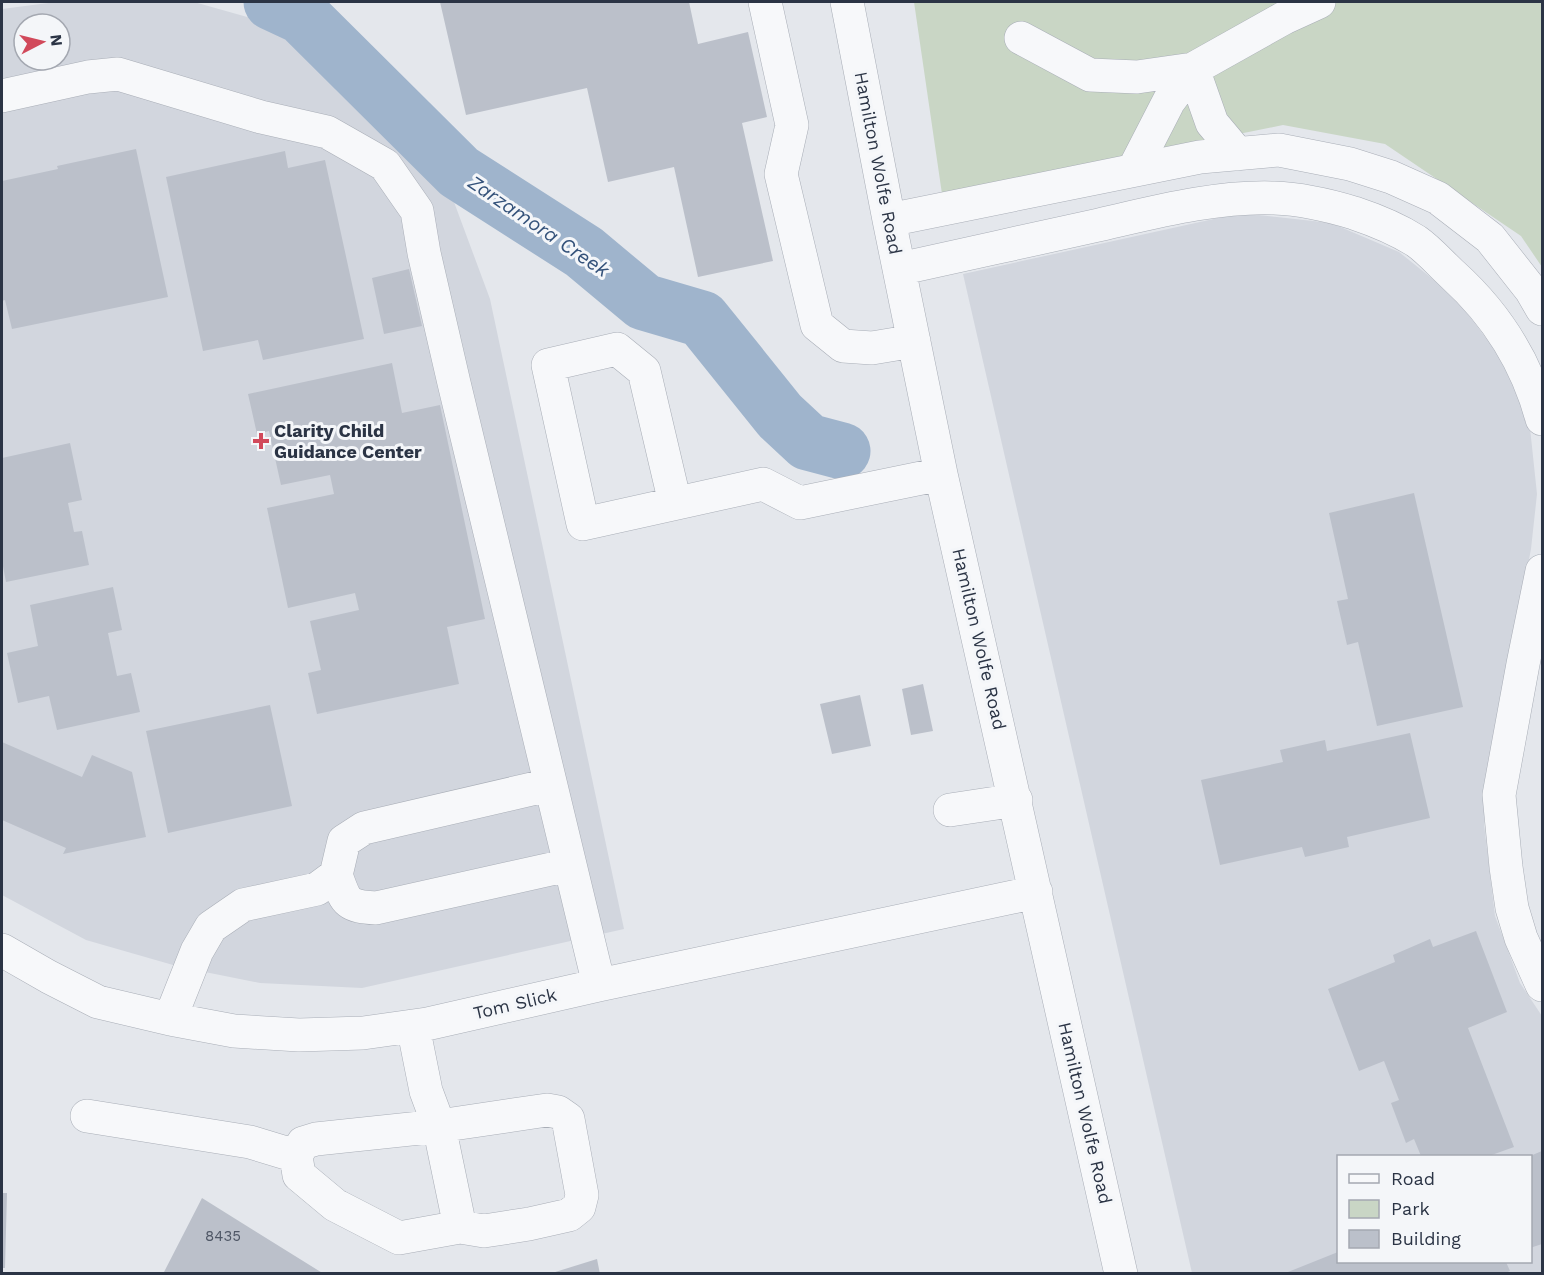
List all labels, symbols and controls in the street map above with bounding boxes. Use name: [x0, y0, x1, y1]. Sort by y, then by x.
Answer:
north arrow: [12, 12, 72, 72]
text: N: [46, 33, 67, 47]
street label: Hamilton Wolfe Road: [850, 70, 907, 256]
water label: Zarzamora Creek: [463, 169, 615, 283]
place label: Clarity Child Guidance Center: [274, 420, 422, 462]
marker: Clarity Child Guidance Center: [252, 432, 270, 450]
street label: Hamilton Wolfe Road: [948, 546, 1011, 732]
street label: Tom Slick: [471, 984, 559, 1023]
street label: Hamilton Wolfe Road: [1054, 1020, 1117, 1206]
legend: [1337, 1155, 1532, 1263]
text: Road: [1391, 1168, 1435, 1189]
text: Park: [1391, 1198, 1430, 1219]
house number: 8435: [205, 1227, 241, 1245]
text: Building: [1391, 1228, 1461, 1249]

